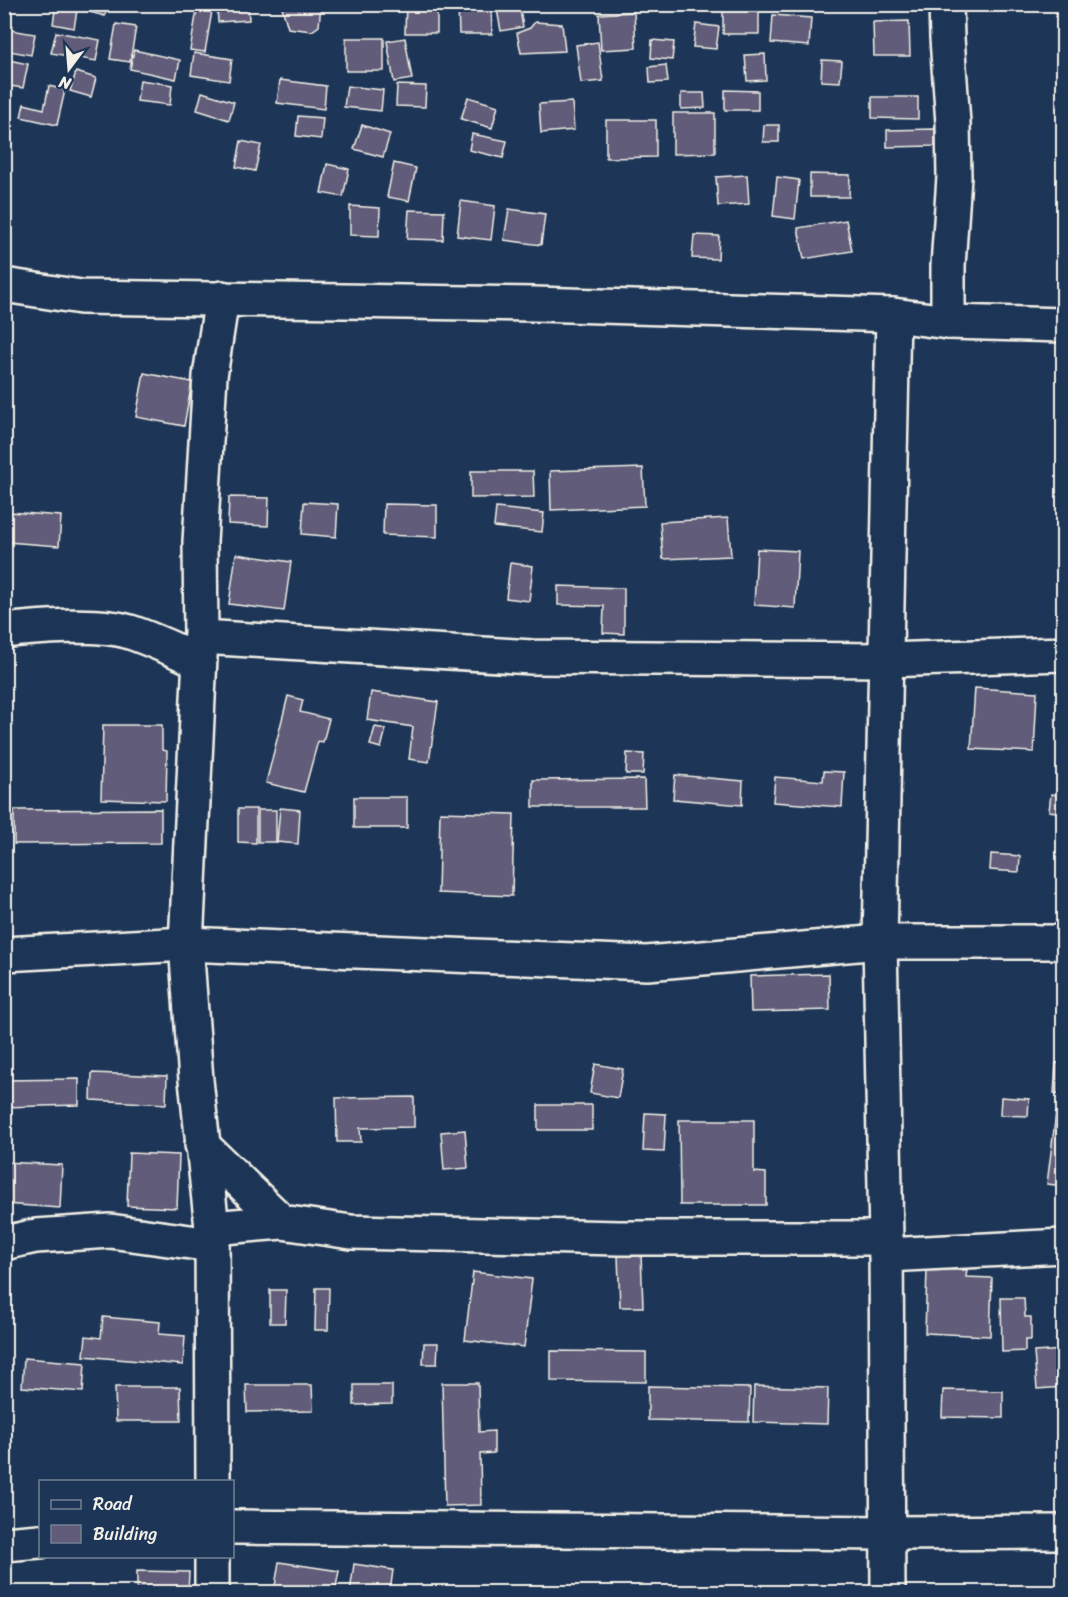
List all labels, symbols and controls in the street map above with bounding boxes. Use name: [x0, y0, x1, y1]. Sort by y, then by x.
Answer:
north arrow: [39, 39, 99, 99]
text: N: [55, 67, 75, 99]
legend: [39, 1480, 234, 1558]
text: Road: [93, 1488, 133, 1520]
text: Building: [93, 1518, 157, 1550]

